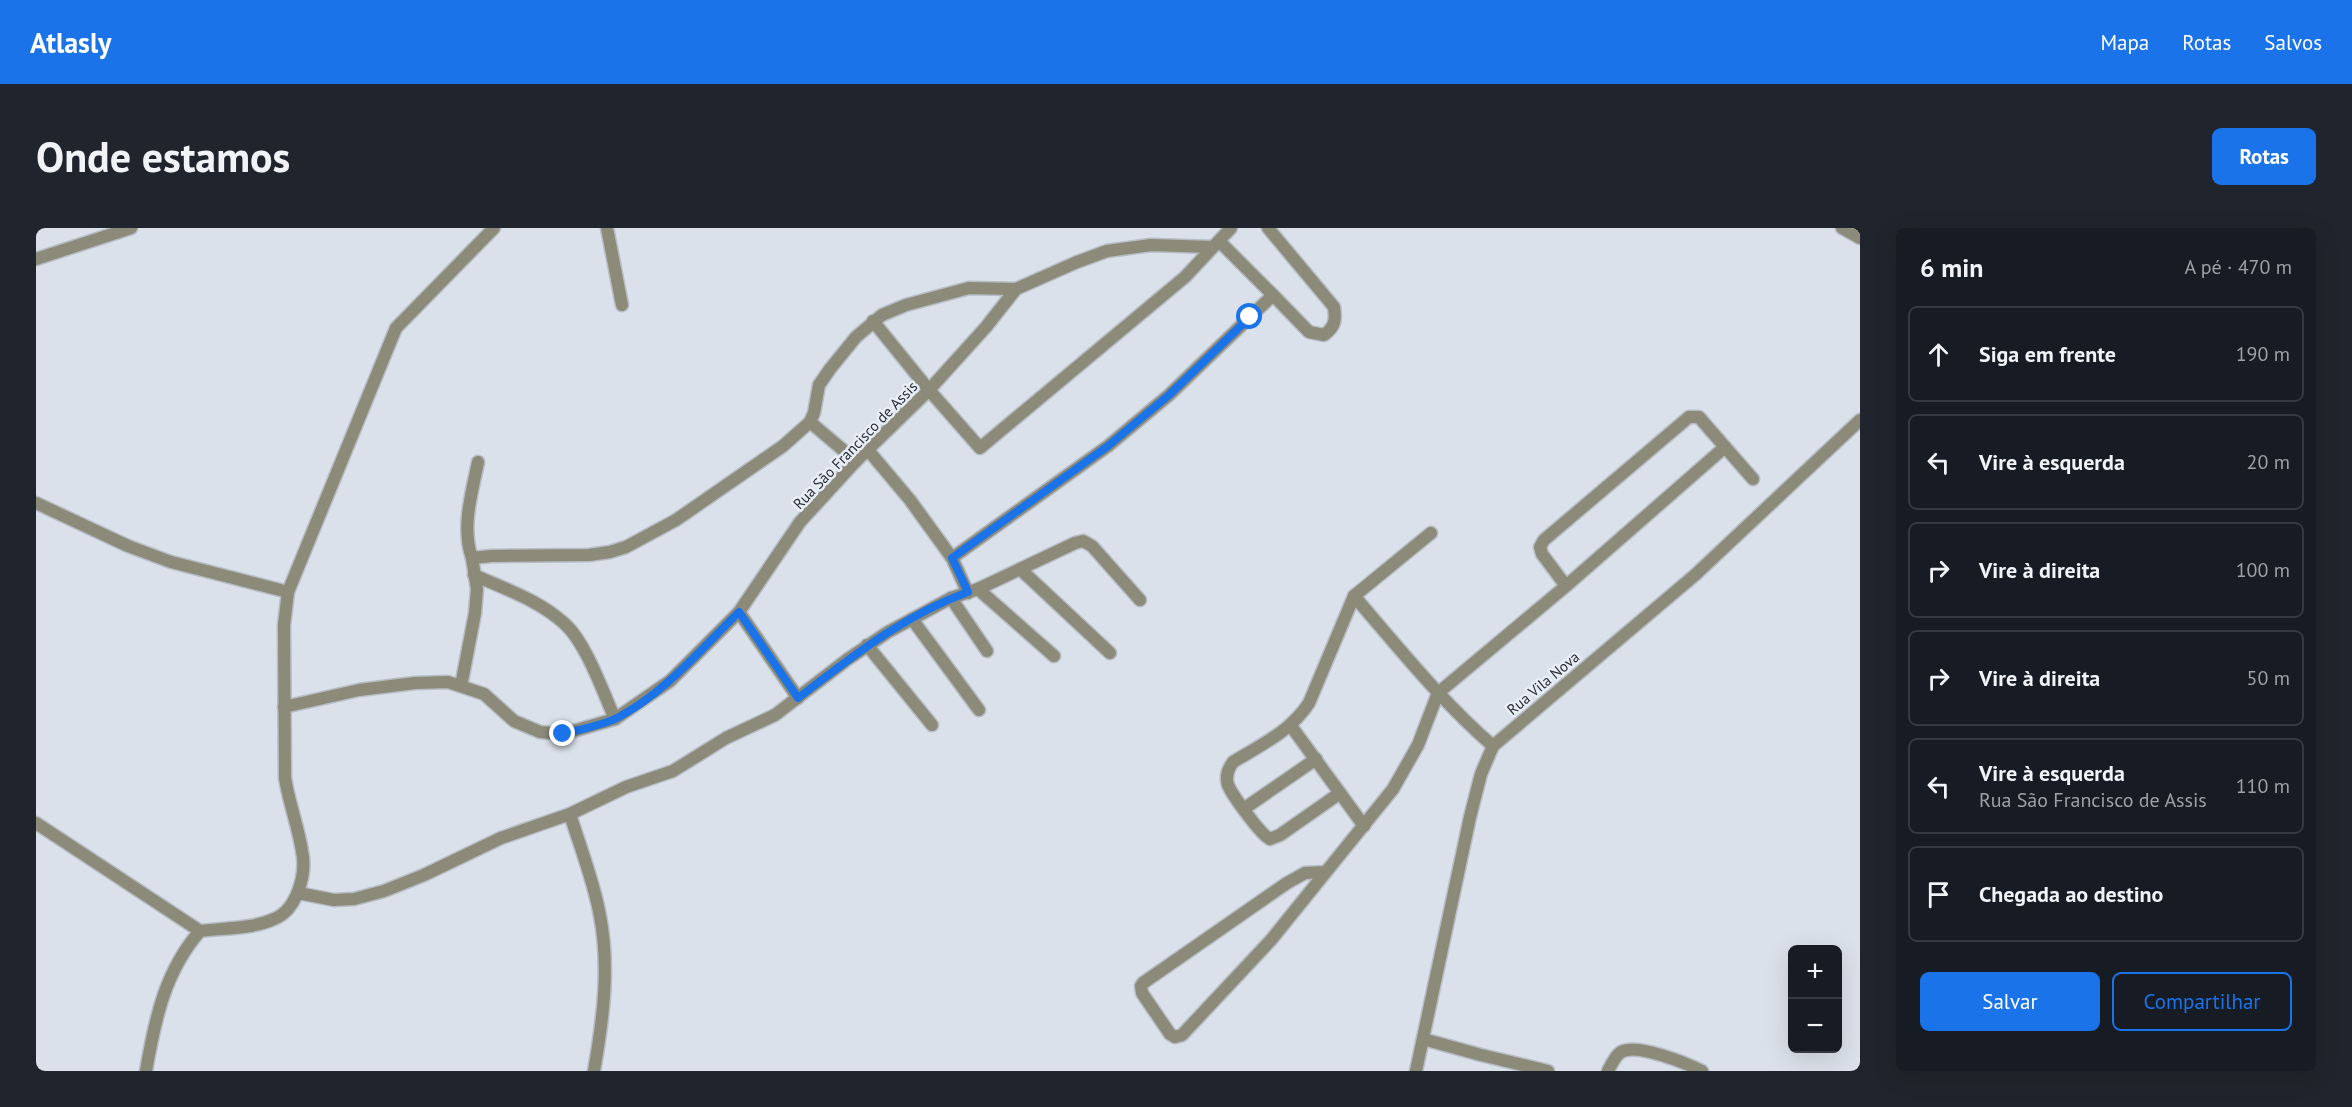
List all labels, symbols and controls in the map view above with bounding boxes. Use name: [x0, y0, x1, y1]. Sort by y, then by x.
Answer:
text: Atlasly: [30, 24, 112, 61]
text: Mapa: [2100, 29, 2149, 56]
text: Rotas: [2182, 29, 2231, 56]
text: Salvos: [2264, 29, 2322, 56]
button: Rotas: [2212, 128, 2316, 185]
text: Onde estamos: [36, 129, 290, 184]
text: 6 min: [1920, 251, 1983, 284]
text: A pé · 470 m: [2185, 254, 2292, 280]
route start: [1236, 303, 1262, 329]
icon: ahead: [1922, 338, 1955, 371]
text: Siga em frente: [1979, 340, 2116, 368]
text: 190 m: [2236, 341, 2290, 367]
street label: Rua São Francisco de Assis: [789, 377, 921, 513]
icon: left: [1922, 446, 1955, 479]
text: Vire à esquerda: [1979, 448, 2125, 476]
text: 20 m: [2247, 449, 2290, 475]
icon: right: [1922, 554, 1955, 587]
text: Vire à direita: [1979, 556, 2100, 584]
text: 100 m: [2236, 557, 2290, 583]
street label: Rua Vila Nova: [1503, 647, 1583, 719]
icon: right: [1922, 662, 1955, 695]
text: Vire à direita: [1979, 664, 2100, 692]
text: 50 m: [2247, 665, 2290, 691]
route end: [549, 720, 575, 746]
text: Vire à esquerda: [1979, 759, 2125, 787]
icon: left: [1922, 770, 1955, 803]
text: 110 m: [2236, 773, 2290, 799]
text: Rua São Francisco de Assis: [1979, 787, 2207, 813]
icon: arrive: [1922, 878, 1955, 911]
text: Chegada ao destino: [1979, 880, 2163, 908]
map controls: [1788, 945, 1842, 1053]
button: +: [1788, 945, 1842, 999]
button: Salvar: [1920, 972, 2100, 1031]
button: Compartilhar: [2112, 972, 2292, 1031]
button: −: [1788, 999, 1842, 1053]

